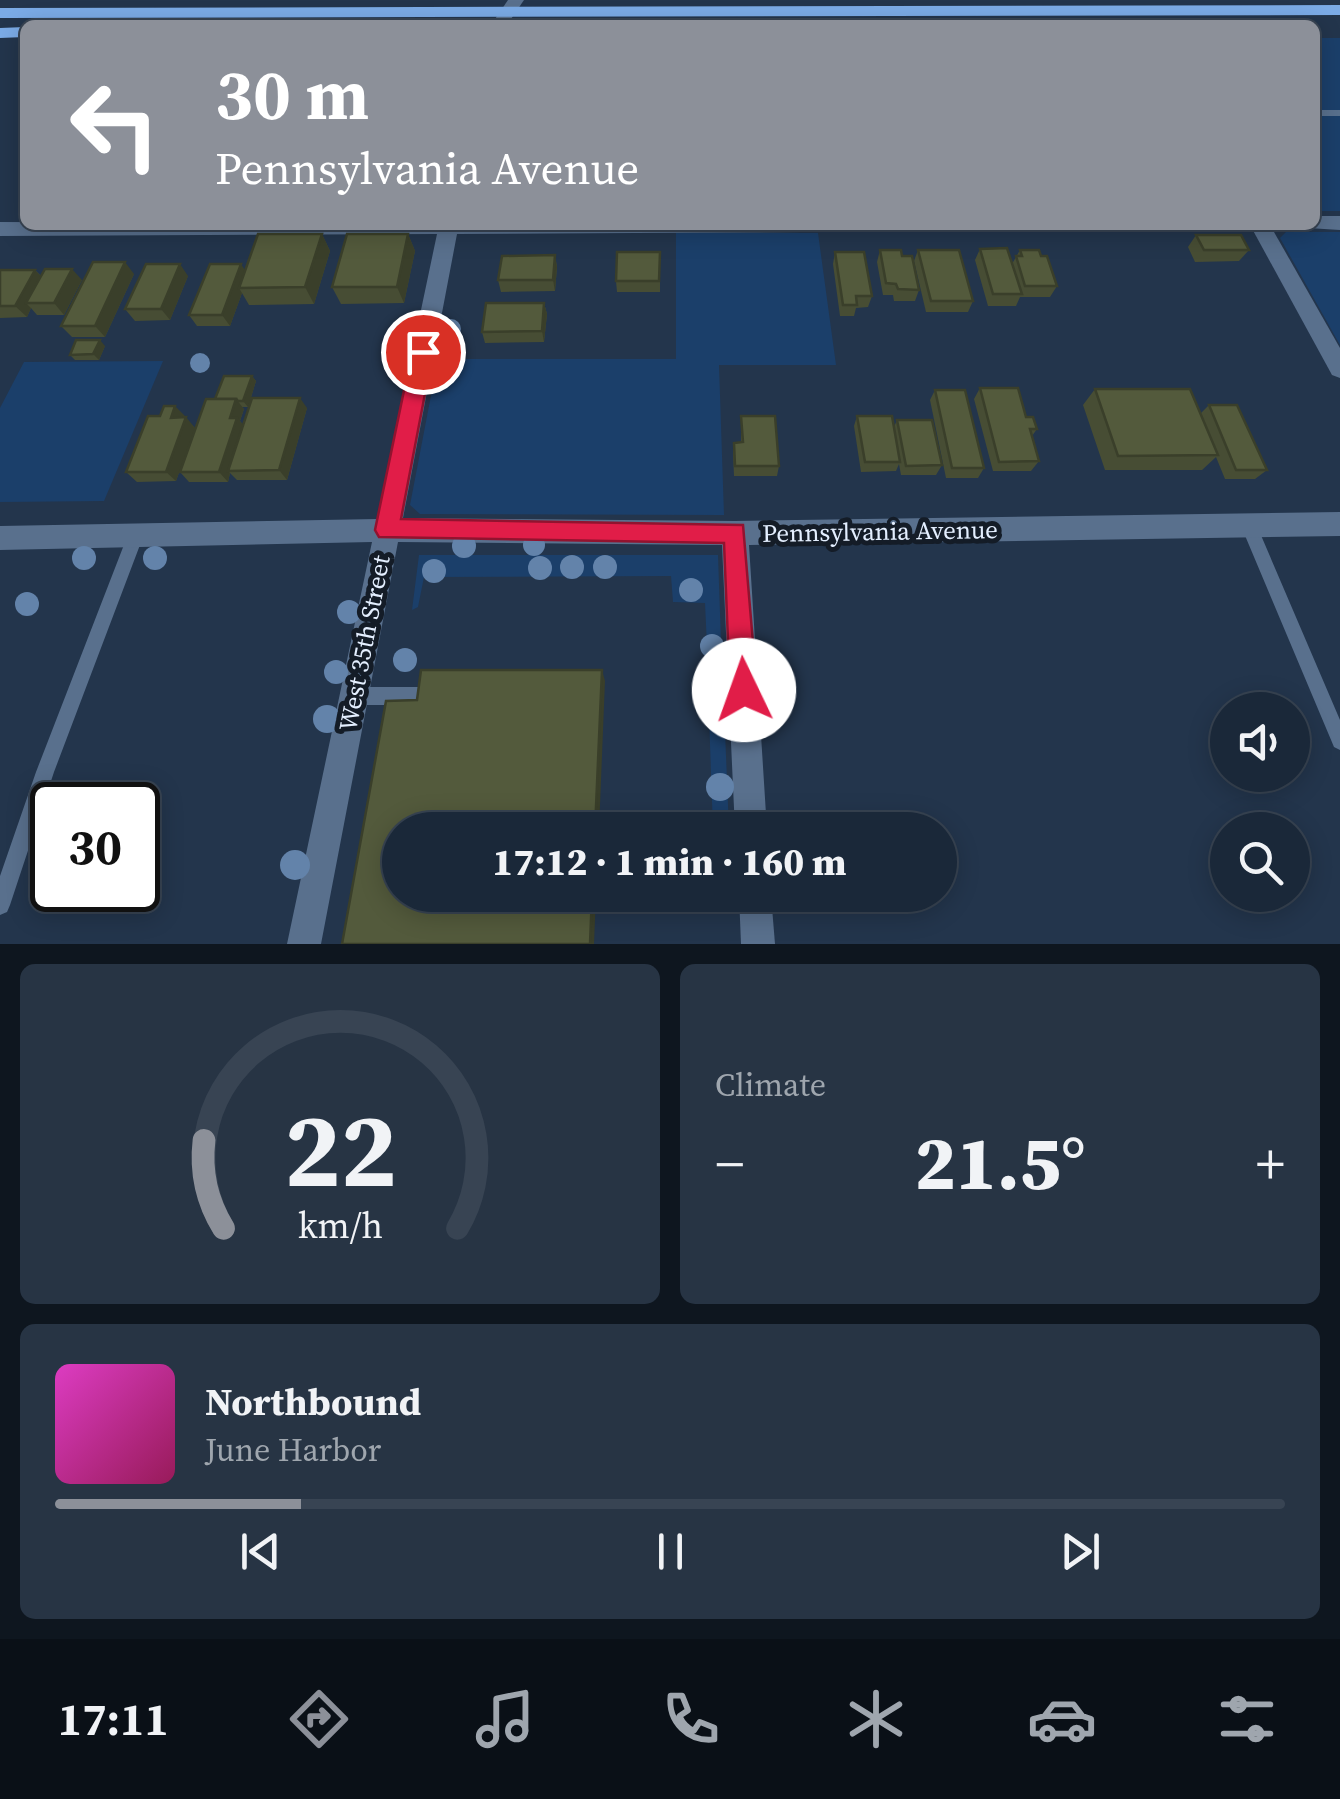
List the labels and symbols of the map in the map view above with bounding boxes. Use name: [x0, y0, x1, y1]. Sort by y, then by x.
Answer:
pin: [381, 310, 466, 395]
street label: Pennsylvania Avenue: [762, 512, 998, 550]
street label: West 35th Street: [330, 551, 398, 734]
position arrow: [692, 638, 796, 742]
speed limit sign: 30: [30, 782, 160, 912]

